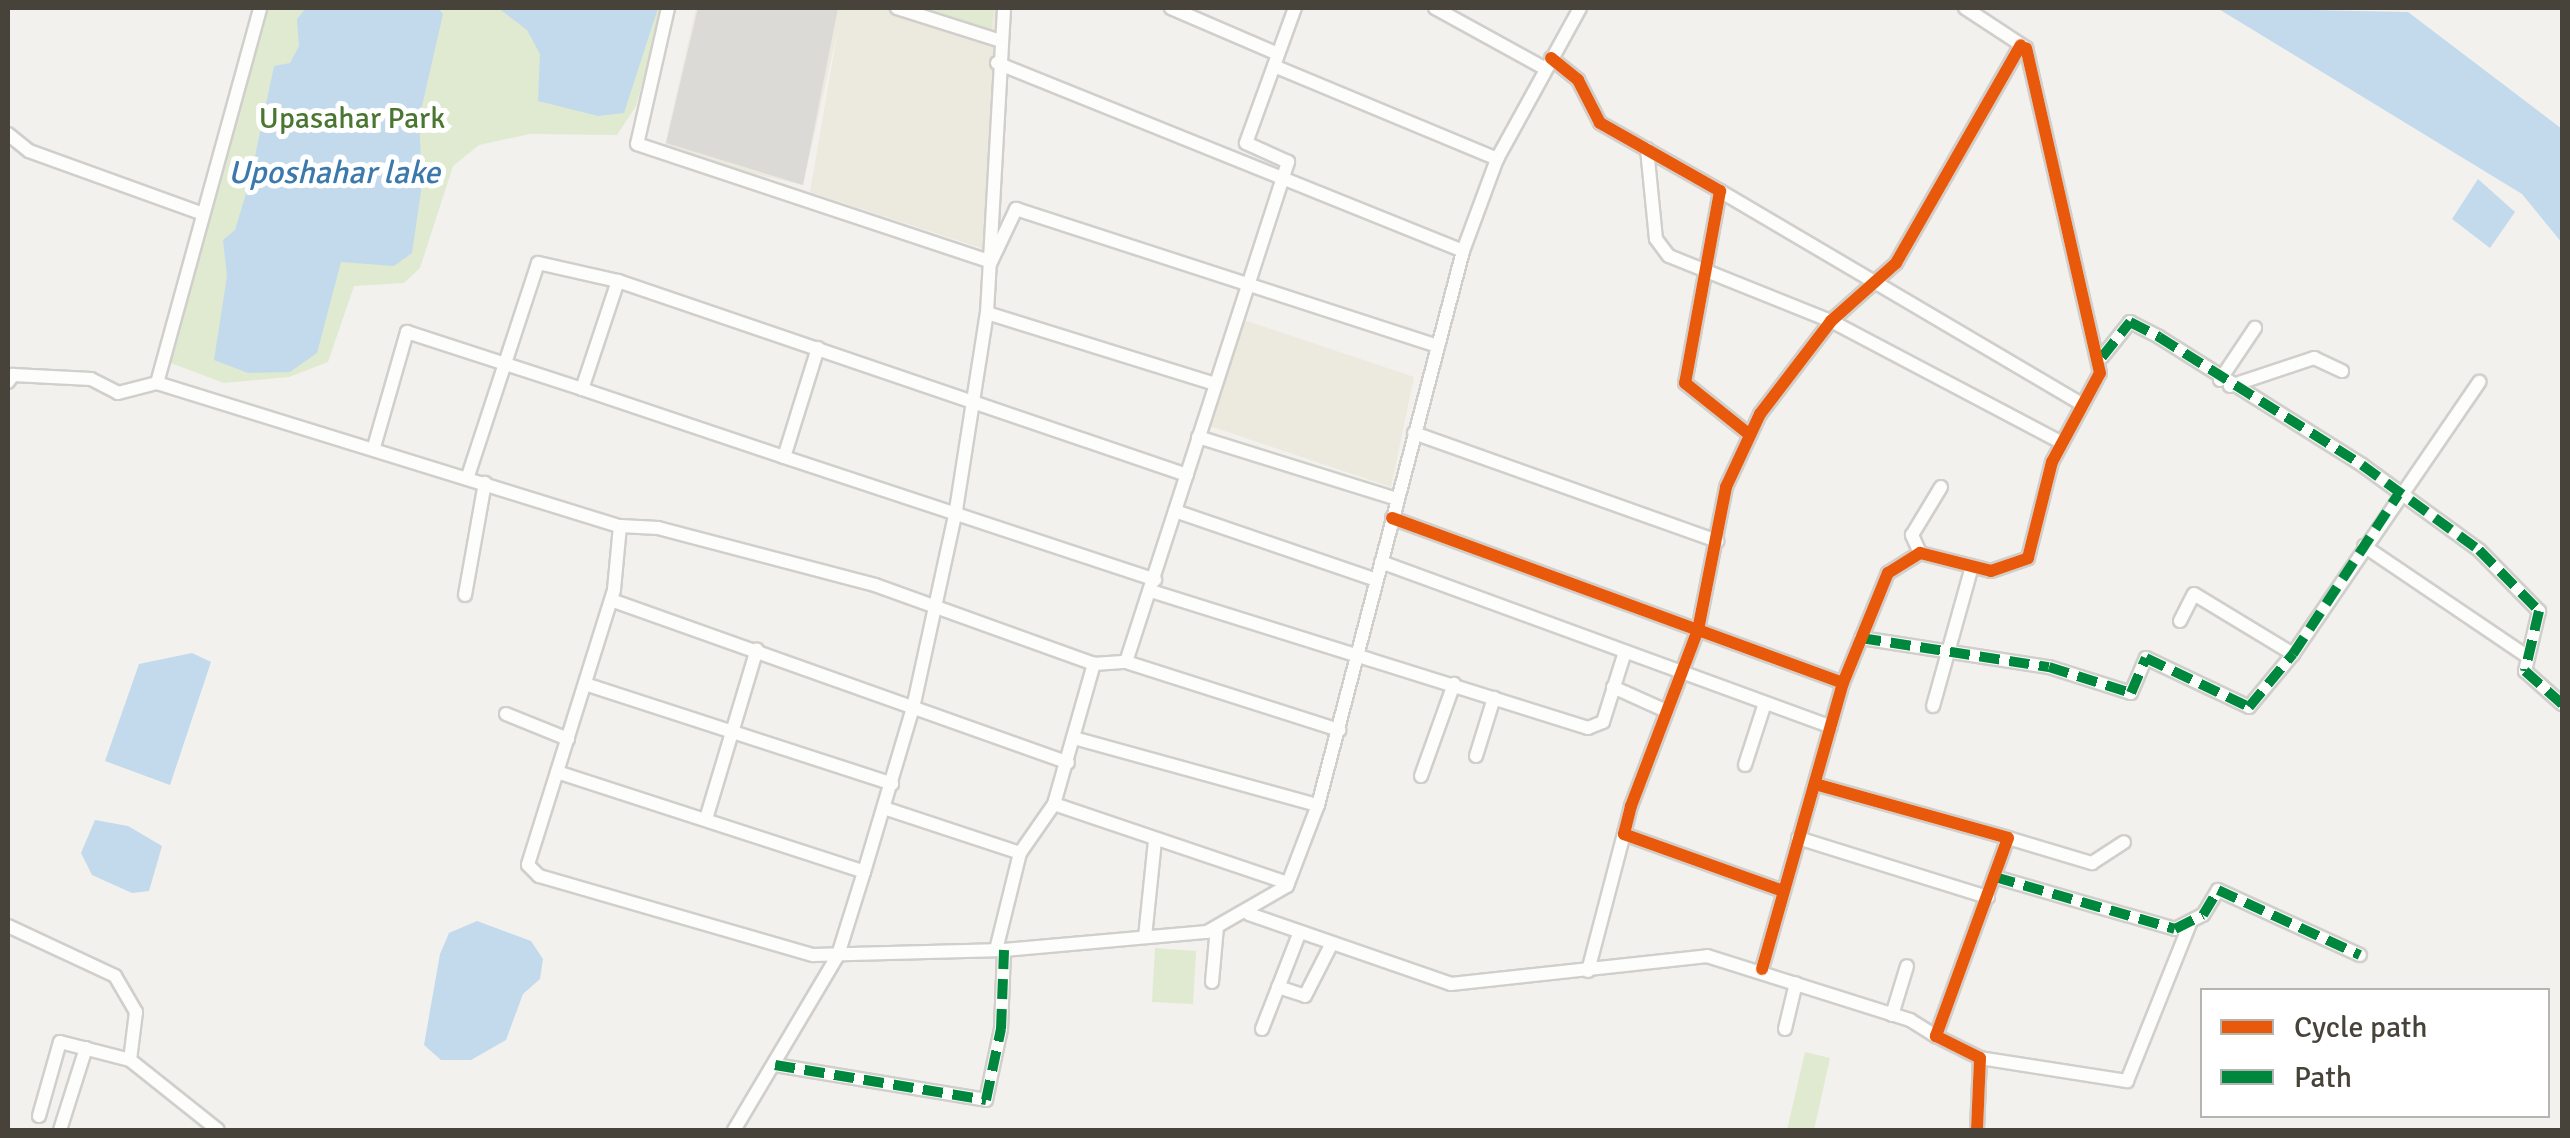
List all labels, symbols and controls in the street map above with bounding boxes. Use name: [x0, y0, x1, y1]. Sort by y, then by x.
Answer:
park label: Upasahar Park: [259, 101, 445, 137]
water label: Uposhahar lake: [228, 154, 440, 192]
legend: [2200, 988, 2550, 1118]
text: Cycle path: [2294, 1009, 2428, 1046]
text: Path: [2294, 1059, 2352, 1096]

